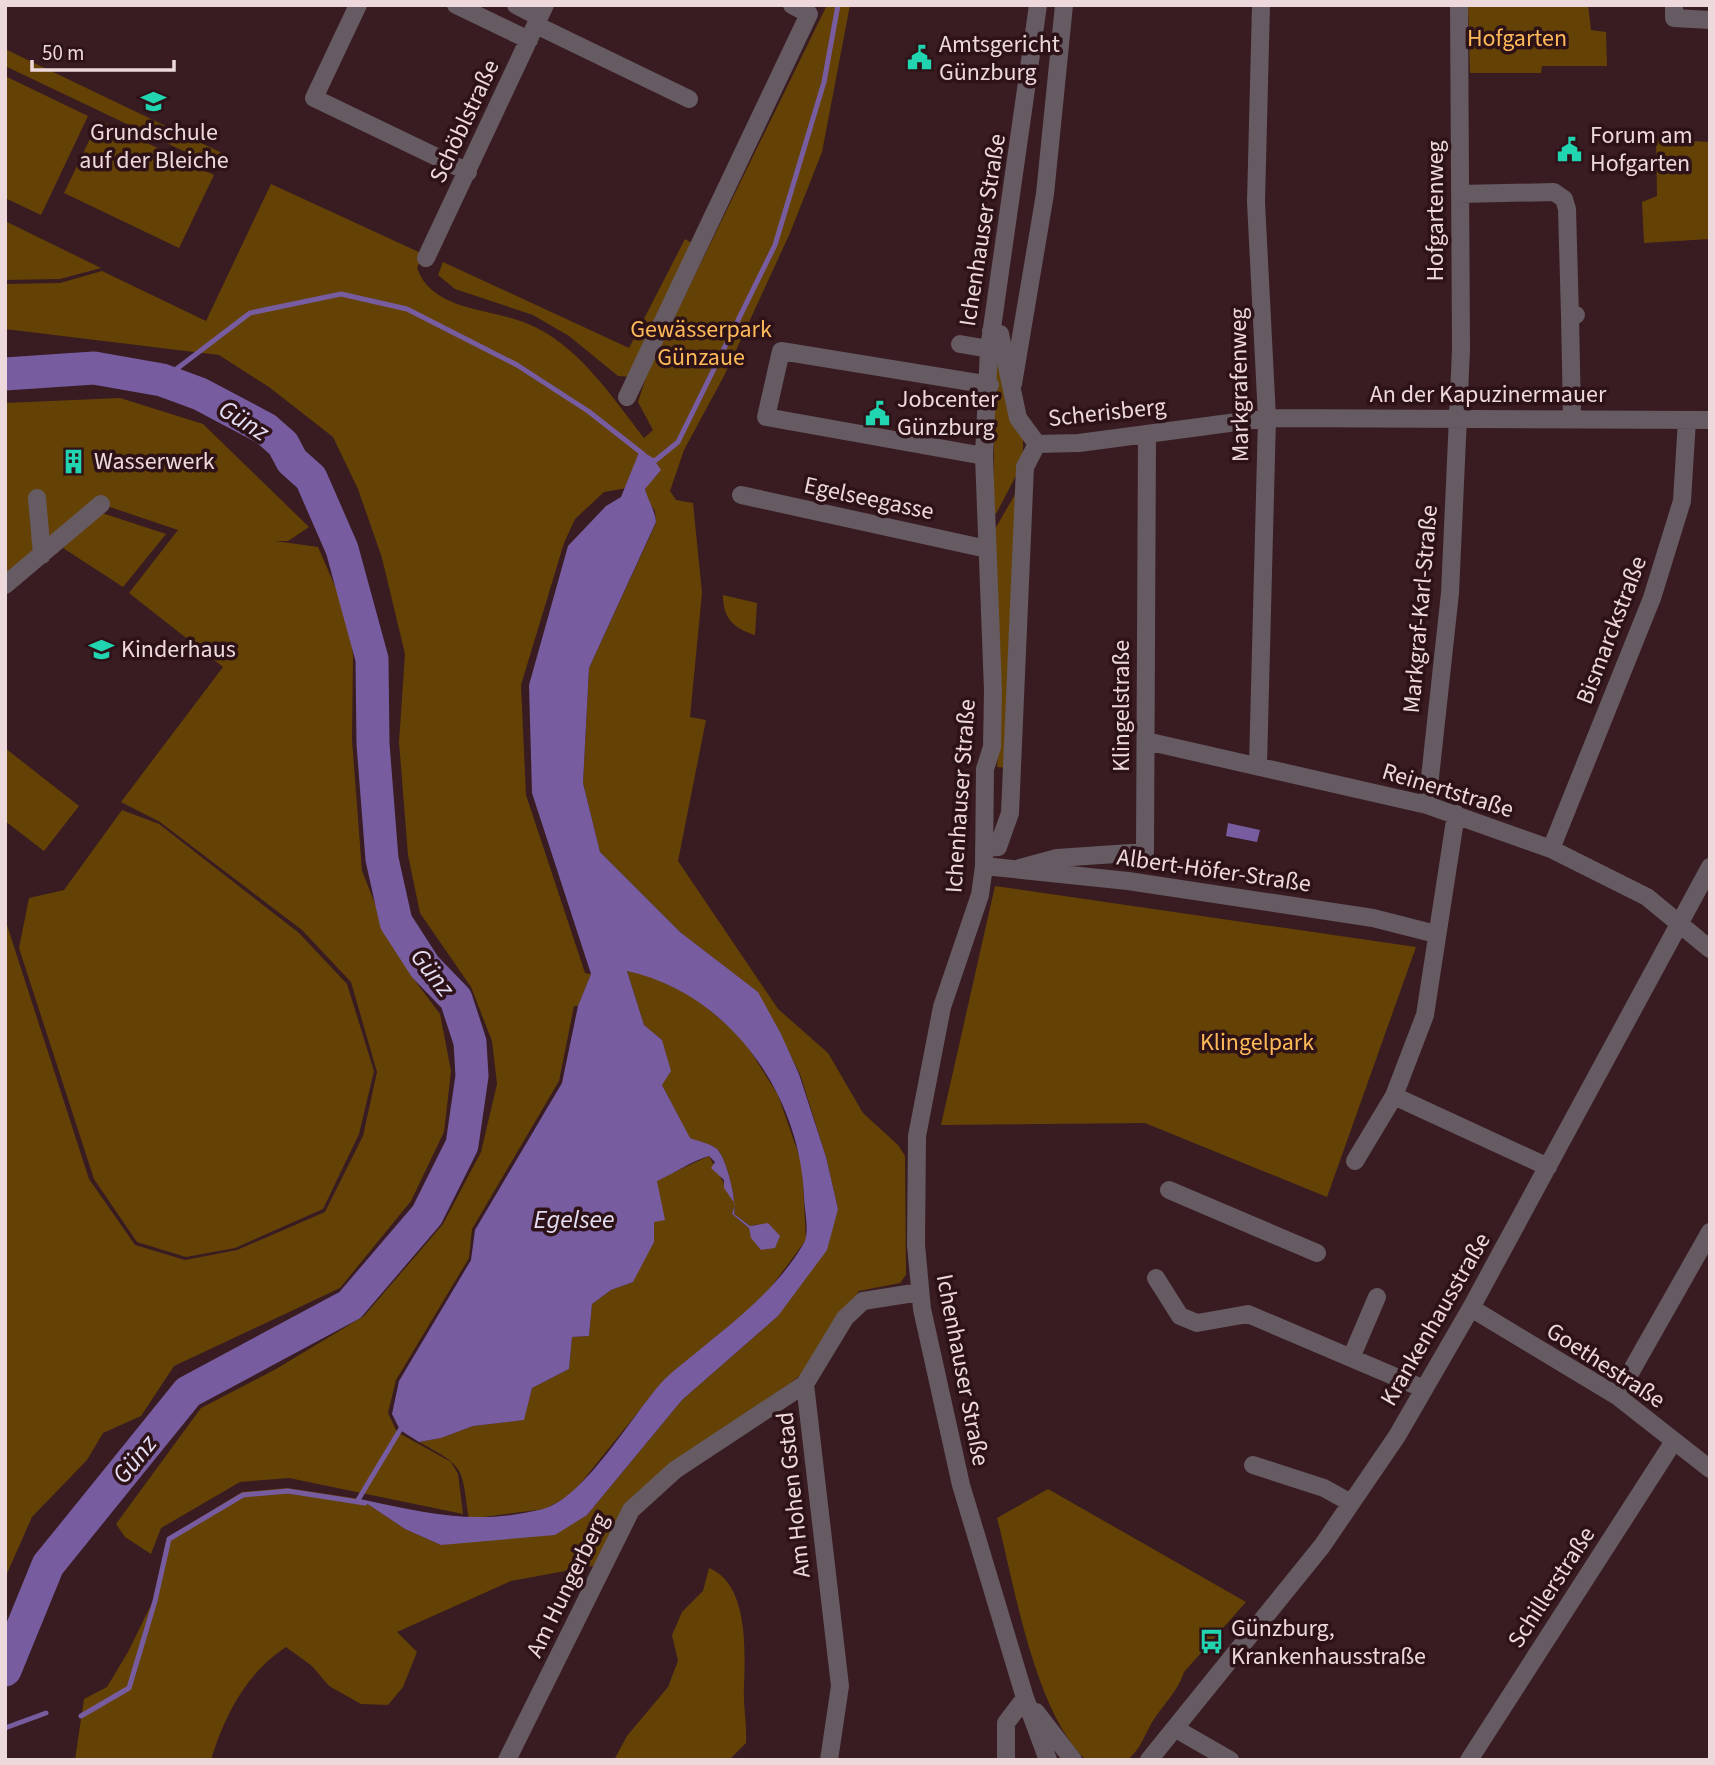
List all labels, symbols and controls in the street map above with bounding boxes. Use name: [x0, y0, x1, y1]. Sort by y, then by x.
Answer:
park label: Hofgarten: [1467, 21, 1567, 56]
place label: Amtsgericht Günzburg: [939, 27, 1060, 90]
scale bar: [32, 28, 173, 72]
text: 50 m: [42, 38, 84, 68]
public building icon: Amtsgericht Günzburg: [905, 44, 933, 72]
street label: Schöblstraße: [421, 54, 508, 189]
school or university icon: Grundschule auf der Bleiche: [140, 87, 168, 115]
place label: Grundschule auf der Bleiche: [79, 115, 229, 178]
place label: Forum am Hofgarten: [1590, 118, 1693, 181]
street label: Ichenhauser Straße: [950, 131, 1015, 329]
public building icon: Forum am Hofgarten: [1556, 135, 1584, 163]
street label: Hofgartenweg: [1418, 140, 1453, 282]
street label: Markgrafenweg: [1221, 308, 1258, 462]
park label: Gewässerpark Günzaue: [630, 312, 772, 375]
street label: An der Kapuzinermauer: [1370, 377, 1607, 412]
place label: Jobcenter Günzburg: [897, 382, 999, 445]
street label: Scherisberg: [1046, 389, 1168, 436]
water label: Günz: [211, 391, 277, 451]
public building icon: Jobcenter Günzburg: [863, 399, 891, 427]
place label: Wasserwerk: [94, 444, 215, 479]
building icon: Wasserwerk: [60, 447, 88, 475]
street label: Egelseegasse: [801, 468, 937, 529]
street label: Markgraf-Karl-Straße: [1394, 503, 1447, 715]
street label: Bismarckstraße: [1567, 551, 1656, 709]
place label: Kinderhaus: [121, 632, 236, 667]
school or university icon: Kinderhaus: [87, 635, 115, 663]
street label: Klingelstraße: [1104, 640, 1139, 772]
street label: Ichenhauser Straße: [936, 698, 985, 894]
street label: Reinertstraße: [1378, 754, 1518, 827]
street label: Albert-Höfer-Straße: [1115, 840, 1313, 901]
water label: Günz: [402, 940, 464, 1006]
park label: Klingelpark: [1200, 1025, 1314, 1060]
water label: Egelsee: [533, 1201, 615, 1238]
street label: Krankenhausstraße: [1372, 1226, 1499, 1412]
street label: Ichenhauser Straße: [927, 1271, 998, 1469]
street label: Goethestraße: [1539, 1314, 1672, 1417]
street label: Am Hohen Gstad: [767, 1410, 820, 1580]
water label: Günz: [103, 1426, 166, 1492]
street label: Am Hungerberg: [517, 1507, 618, 1663]
street label: Schillerstraße: [1499, 1520, 1604, 1655]
place label: Günzburg, Krankenhausstraße: [1231, 1611, 1426, 1674]
bus stop icon: Günzburg, Krankenhausstraße: [1197, 1628, 1225, 1656]

